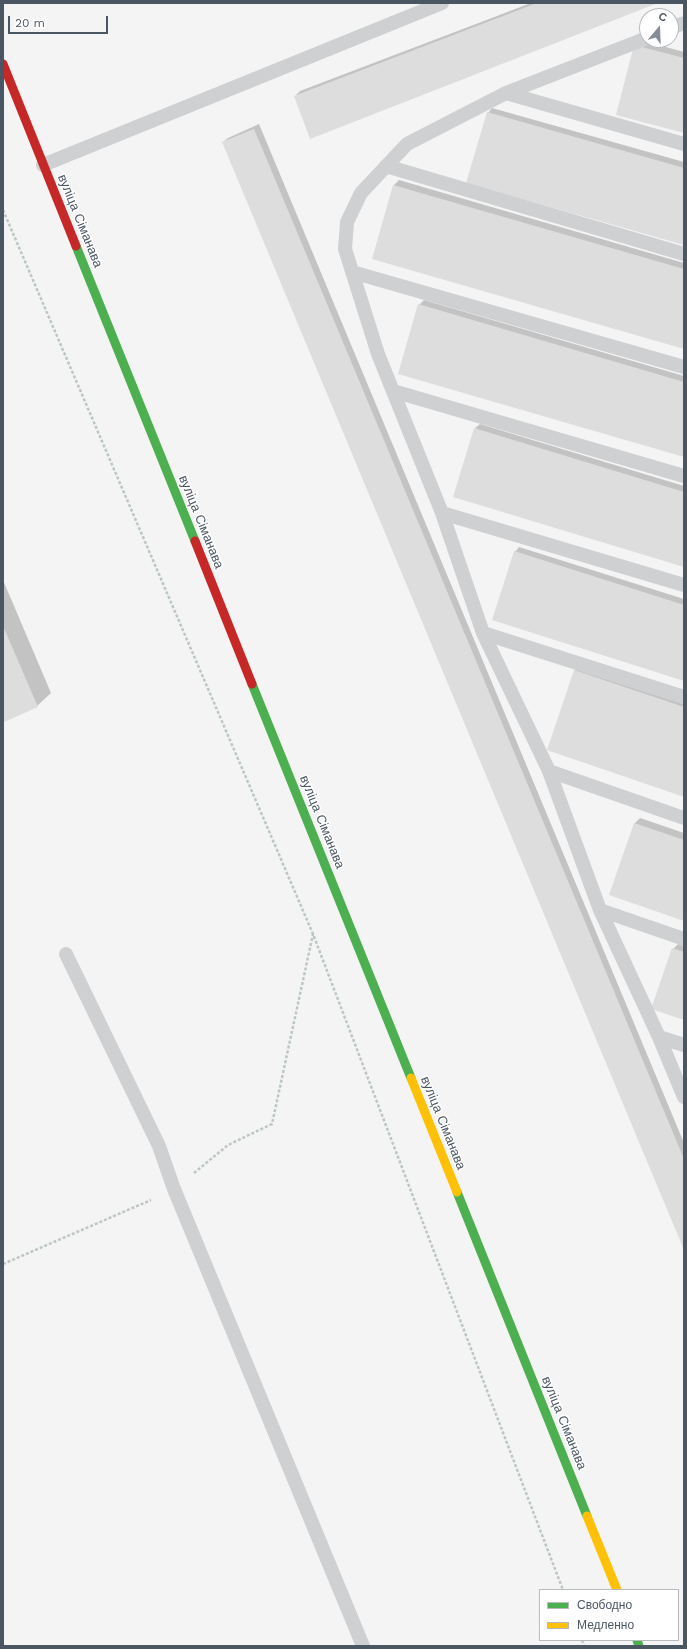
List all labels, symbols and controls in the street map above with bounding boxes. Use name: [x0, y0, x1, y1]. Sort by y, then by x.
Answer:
scale bar: [10, 8, 110, 34]
north arrow: [639, 8, 679, 48]
text: С: [657, 10, 669, 25]
text: 20 m: [15, 16, 45, 30]
street label: вуліца Сіманава: [54, 172, 106, 270]
street label: вуліца Сіманава: [175, 473, 227, 571]
street label: вуліца Сіманава: [296, 773, 348, 871]
street label: вуліца Сіманава: [417, 1074, 469, 1172]
street label: вуліца Сіманава: [538, 1374, 590, 1472]
legend: [539, 1589, 679, 1641]
text: Свободно: [577, 1598, 632, 1612]
text: Медленно: [577, 1618, 634, 1632]

